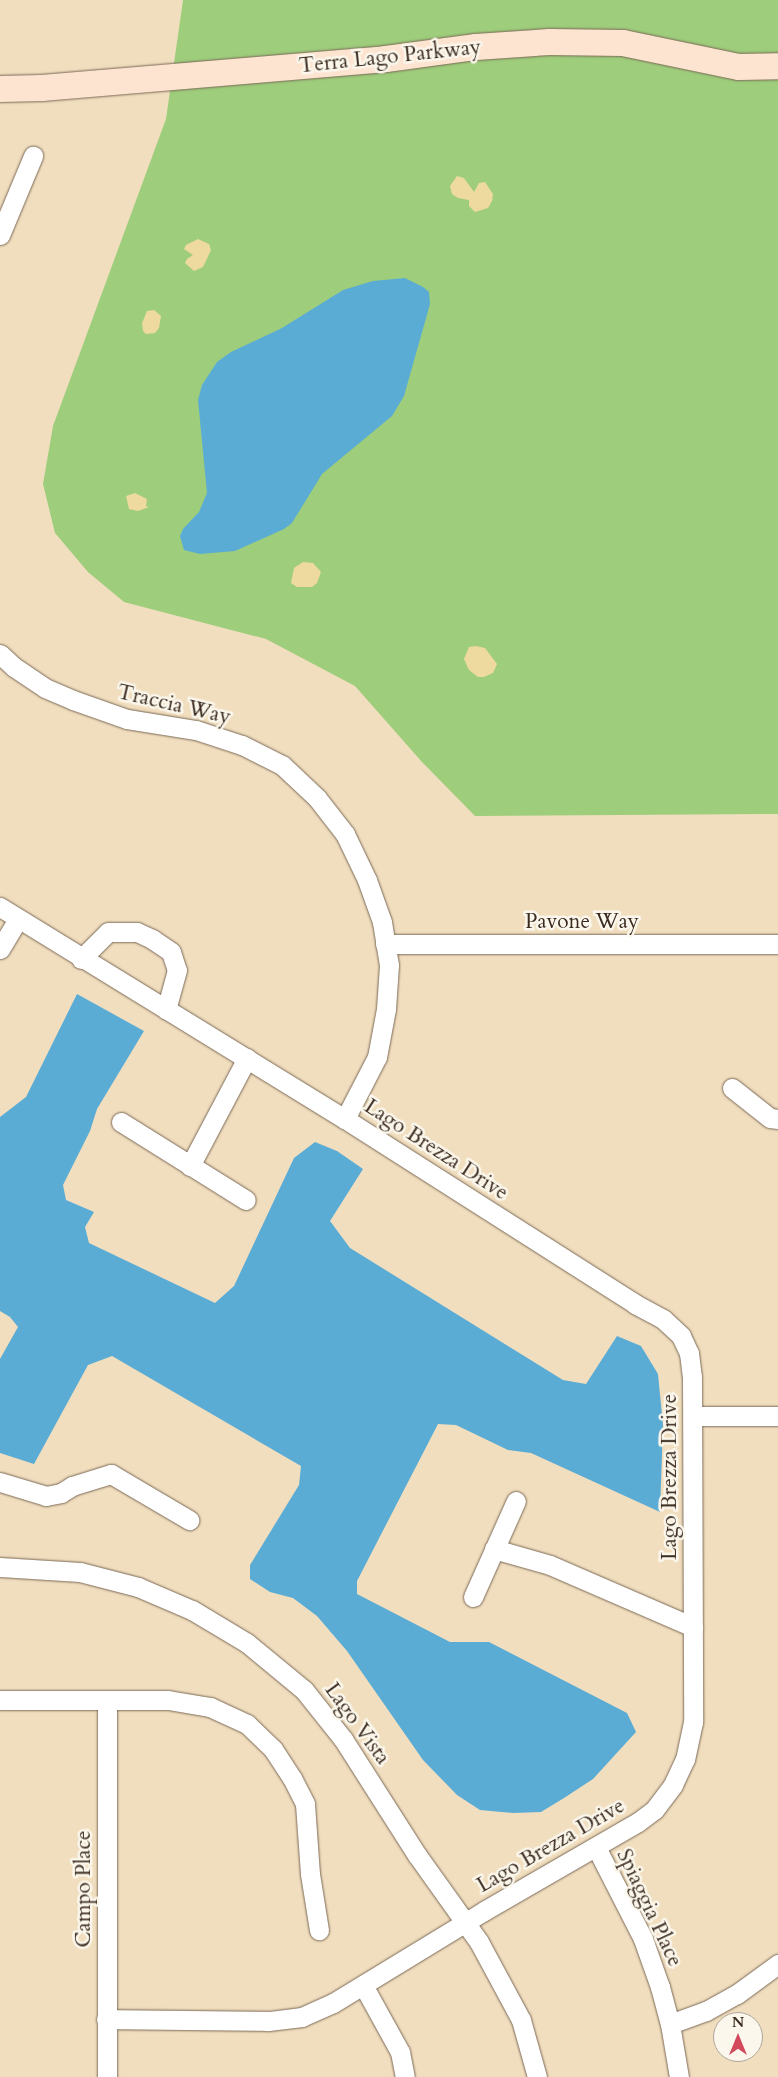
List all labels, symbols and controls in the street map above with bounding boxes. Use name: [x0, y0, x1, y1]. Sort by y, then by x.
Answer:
street label: Terra Lago Parkway: [298, 35, 482, 79]
street label: Traccia Way: [115, 680, 233, 730]
street label: Pavone Way: [525, 909, 639, 935]
street label: Lago Brezza Drive: [359, 1094, 513, 1206]
street label: Lago Brezza Drive: [657, 1394, 683, 1560]
street label: Lago Vista: [319, 1678, 395, 1770]
street label: Lago Brezza Drive: [473, 1794, 629, 1898]
street label: Campo Place: [71, 1830, 97, 1948]
street label: Spiaggia Place: [611, 1845, 687, 1971]
north arrow: [713, 2012, 763, 2062]
text: N: [732, 2013, 744, 2032]

